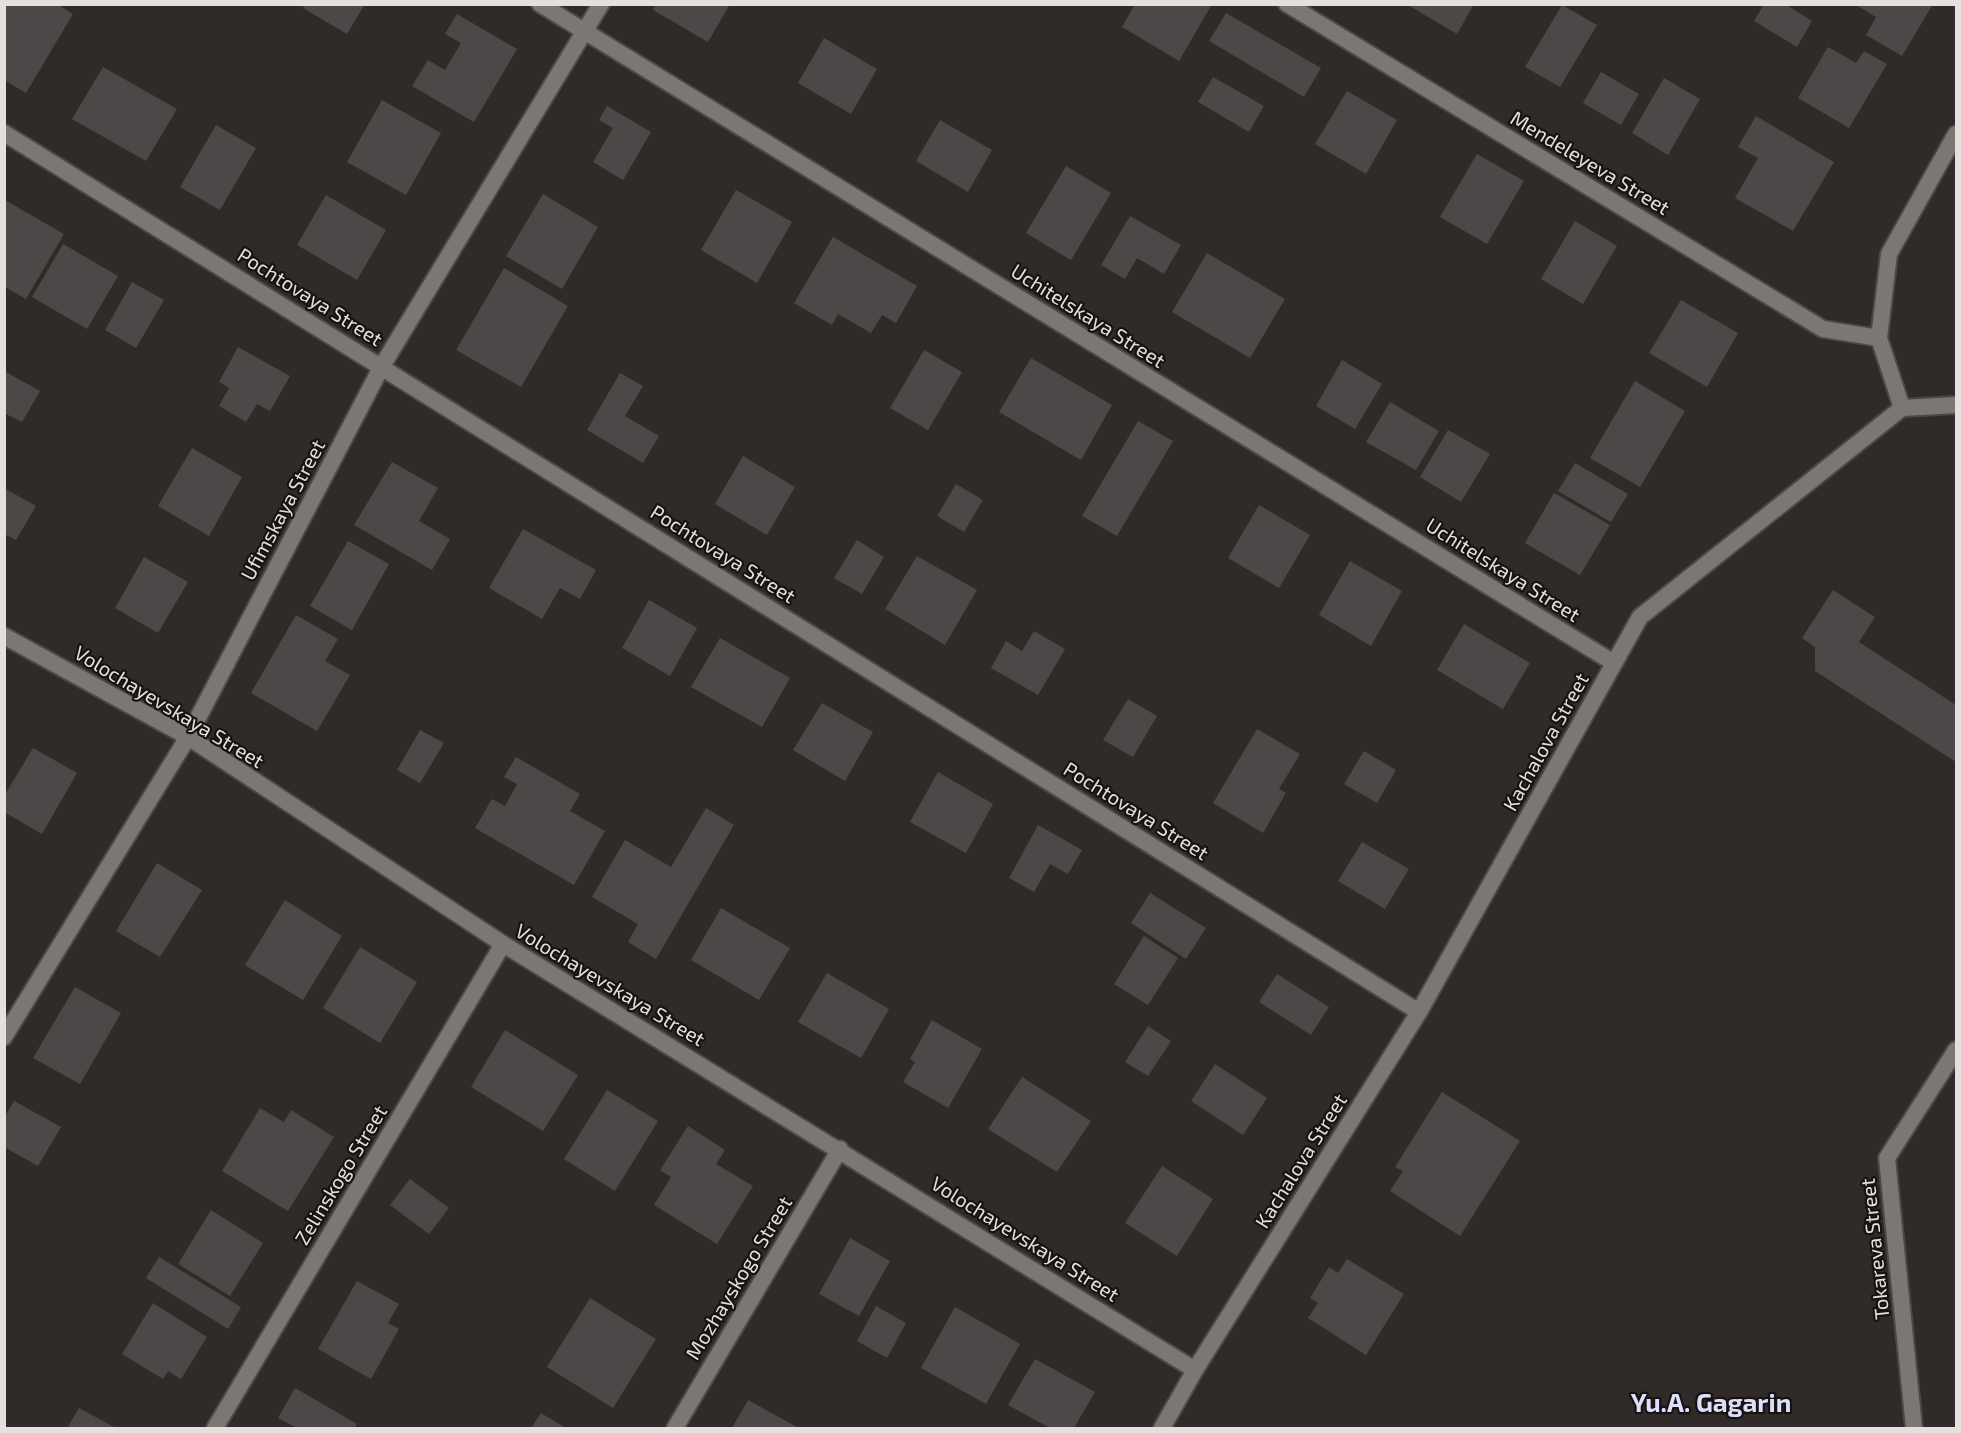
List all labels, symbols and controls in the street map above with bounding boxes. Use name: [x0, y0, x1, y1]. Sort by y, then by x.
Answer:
street label: Mendeleyeva Street: [1507, 105, 1675, 219]
street label: Pochtovaya Street: [234, 242, 388, 351]
street label: Uchitelskaya Street: [1007, 258, 1170, 372]
street label: Ufimskaya Street: [235, 435, 329, 584]
street label: Pochtovaya Street: [647, 499, 801, 608]
street label: Uchitelskaya Street: [1422, 512, 1585, 626]
street label: Volochayevskaya Street: [70, 640, 269, 773]
street label: Kachalova Street: [1497, 668, 1593, 815]
street label: Pochtovaya Street: [1060, 756, 1214, 865]
street label: Volochayevskaya Street: [511, 918, 710, 1051]
street label: Kachalova Street: [1249, 1089, 1351, 1232]
street label: Zelinskogo Street: [289, 1100, 391, 1249]
street label: Volochayevskaya Street: [927, 1170, 1124, 1306]
street label: Tokareva Street: [1855, 1177, 1893, 1321]
street label: Mozhayskogo Street: [680, 1191, 797, 1363]
district label: Yu.A. Gagarin: [1631, 1386, 1791, 1417]

